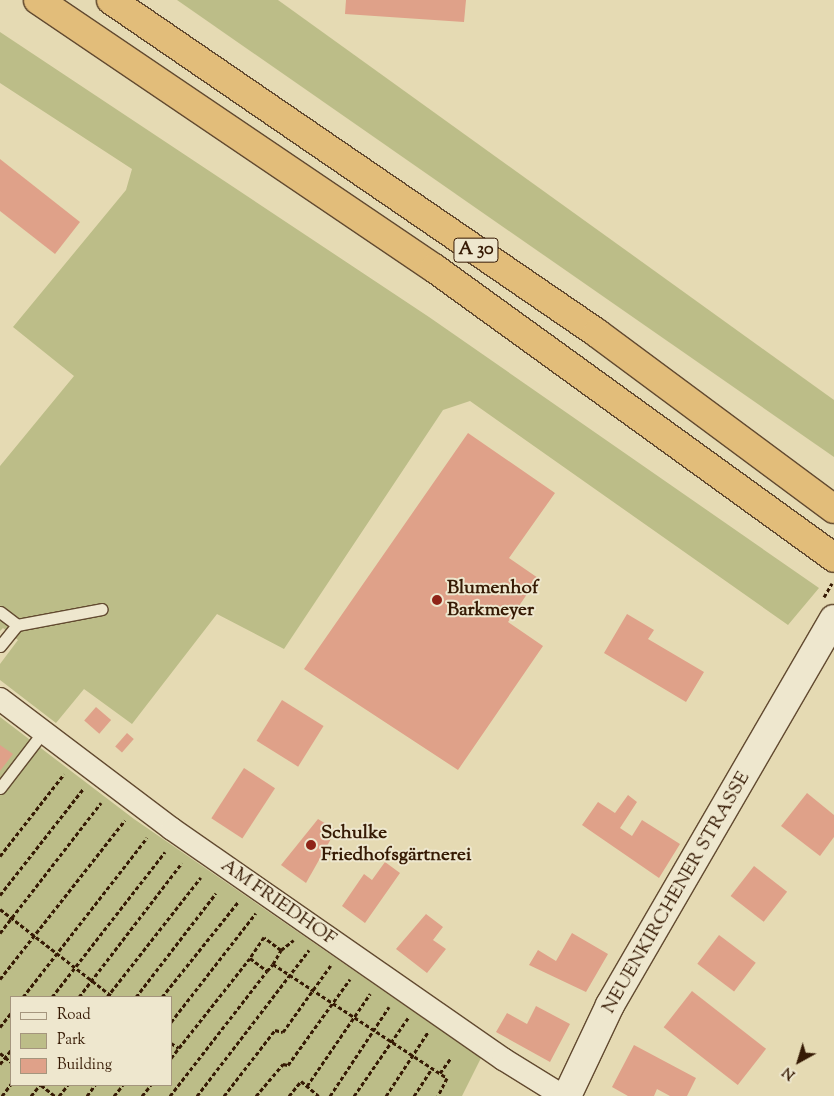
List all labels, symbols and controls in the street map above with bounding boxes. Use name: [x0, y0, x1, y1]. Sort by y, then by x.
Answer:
road number: A 30: [452, 234, 500, 266]
place label: Blumenhof Barkmeyer: [447, 578, 538, 622]
marker: Blumenhof Barkmeyer: [431, 594, 443, 606]
street label: NEUENKIRCHENER STRASSE: [598, 768, 756, 1018]
place label: Schulke Friedhofsgärtnerei: [321, 823, 471, 867]
marker: Schulke Friedhofsgärtnerei: [305, 839, 317, 851]
street label: AM FRIEDHOF: [216, 855, 340, 951]
legend: [10, 996, 172, 1086]
text: Road: [57, 1005, 91, 1026]
text: Park: [57, 1030, 86, 1051]
north arrow: [774, 1036, 824, 1086]
text: Building: [57, 1055, 112, 1076]
text: N: [779, 1061, 800, 1084]

